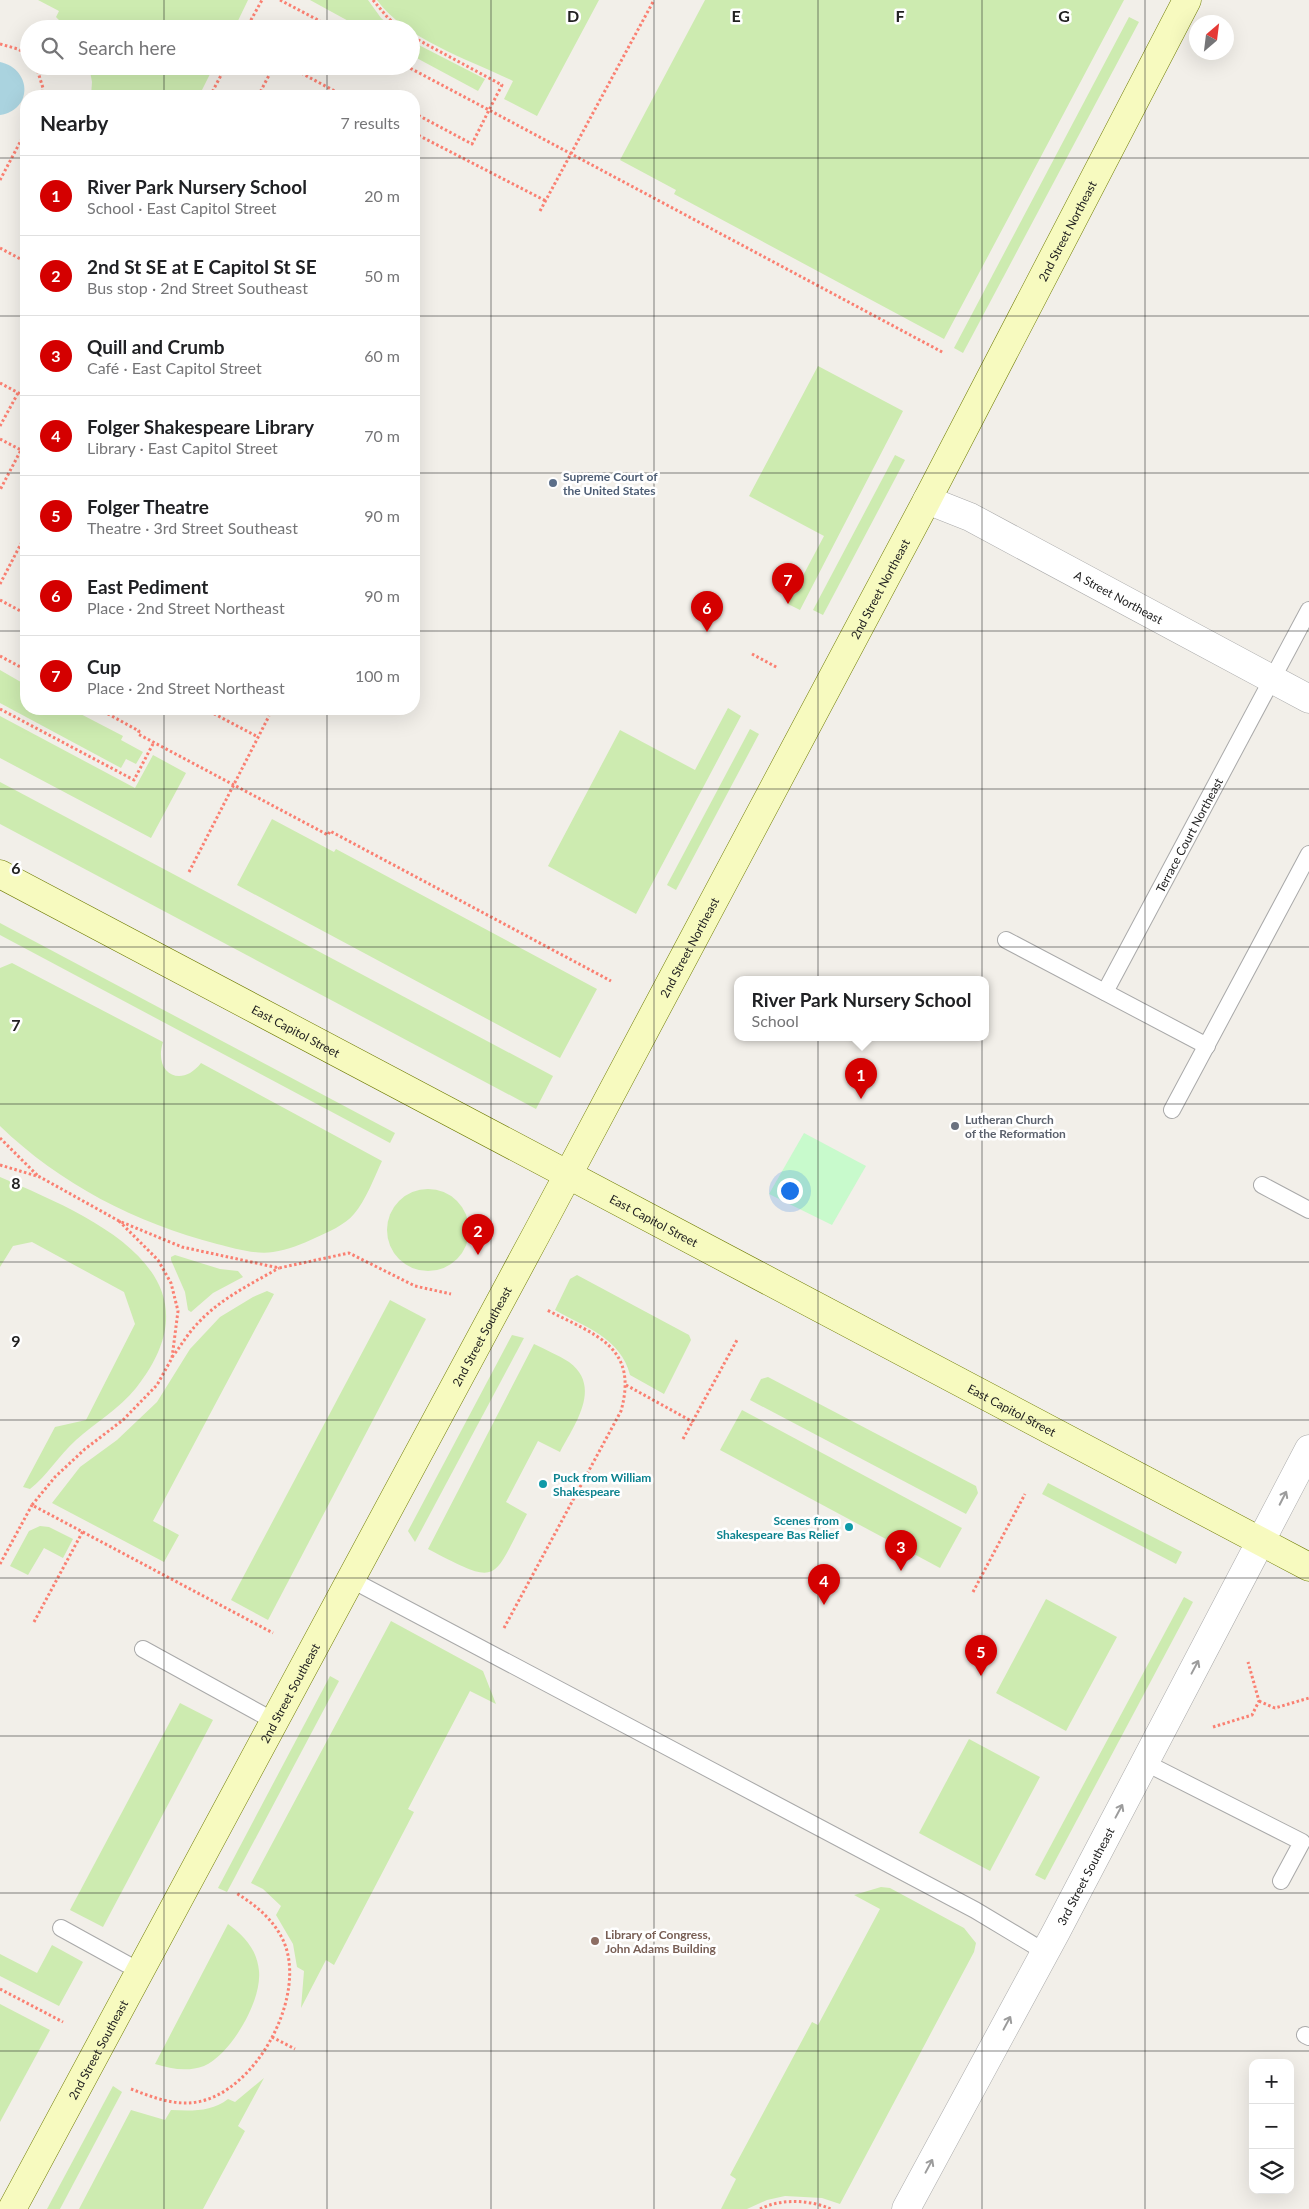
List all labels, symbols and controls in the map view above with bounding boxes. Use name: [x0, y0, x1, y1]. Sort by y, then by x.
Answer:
text: D: [567, 6, 579, 25]
text: E: [731, 6, 741, 25]
text: F: [895, 6, 905, 25]
text: G: [1058, 6, 1070, 25]
north arrow: [1189, 15, 1234, 60]
search box: [20, 20, 420, 75]
icon: search: [38, 34, 66, 62]
text: Search here: [78, 36, 176, 59]
text: Nearby: [40, 110, 108, 135]
text: 7 results: [340, 113, 400, 132]
text: River Park Nursery School: [87, 175, 307, 198]
street label: 2nd Street Northeast: [1035, 177, 1100, 284]
text: 1: [51, 186, 61, 205]
text: 20 m: [364, 186, 400, 205]
text: School · East Capitol Street: [87, 198, 277, 217]
text: 2nd St SE at E Capitol St SE: [87, 255, 317, 278]
text: 2: [51, 266, 61, 285]
text: 50 m: [364, 266, 400, 285]
text: Bus stop · 2nd Street Southeast: [87, 278, 308, 297]
text: Quill and Crumb: [87, 335, 225, 358]
text: 3: [51, 346, 61, 365]
text: 60 m: [364, 346, 400, 365]
text: Café · East Capitol Street: [87, 358, 262, 377]
text: Folger Shakespeare Library: [87, 415, 314, 438]
text: 4: [51, 426, 61, 445]
text: 70 m: [364, 426, 400, 445]
text: Library · East Capitol Street: [87, 438, 278, 457]
place label: Supreme Court of the United States: [563, 469, 658, 498]
marker: Supreme Court of the United States: [547, 477, 559, 489]
text: Folger Theatre: [87, 495, 209, 518]
text: 5: [51, 506, 61, 525]
text: 90 m: [364, 506, 400, 525]
text: Theatre · 3rd Street Southeast: [87, 518, 298, 537]
street label: 2nd Street Northeast: [847, 536, 913, 641]
pin: 7: [772, 563, 804, 604]
street label: A Street Northeast: [1072, 567, 1166, 627]
text: East Pediment: [87, 575, 208, 598]
text: 6: [51, 586, 61, 605]
text: 90 m: [364, 586, 400, 605]
pin: 6: [691, 591, 723, 632]
text: Place · 2nd Street Northeast: [87, 598, 285, 617]
text: Cup: [87, 655, 121, 678]
text: 7: [51, 666, 61, 685]
text: 100 m: [355, 666, 400, 685]
text: Place · 2nd Street Northeast: [87, 678, 285, 697]
street label: Terrace Court Northeast: [1152, 774, 1226, 895]
text: 6: [11, 858, 21, 877]
street label: 2nd Street Northeast: [656, 894, 722, 1000]
popup: [734, 976, 989, 1041]
text: River Park Nursery School: [752, 988, 971, 1011]
street label: East Capitol Street: [249, 1001, 343, 1061]
text: School: [752, 1011, 799, 1030]
text: 7: [11, 1015, 21, 1034]
pin: 1: [845, 1058, 877, 1099]
place label: Lutheran Church of the Reformation: [965, 1112, 1066, 1141]
marker: Lutheran Church of the Reformation: [949, 1120, 961, 1132]
text: 8: [11, 1173, 21, 1192]
your location: [777, 1178, 803, 1204]
street label: East Capitol Street: [607, 1191, 701, 1250]
pin: 2: [462, 1214, 494, 1255]
street label: 2nd Street Southeast: [449, 1283, 515, 1389]
text: 9: [11, 1331, 21, 1350]
street label: East Capitol Street: [965, 1380, 1059, 1440]
place label: Puck from William Shakespeare: [553, 1470, 651, 1499]
marker: Puck from William Shakespeare: [537, 1478, 549, 1490]
one-way arrow: [1278, 1491, 1288, 1506]
place label: Scenes from Shakespeare Bas Relief: [716, 1513, 840, 1542]
marker: Scenes from Shakespeare Bas Relief: [843, 1521, 855, 1533]
pin: 3: [885, 1530, 917, 1571]
pin: 4: [808, 1564, 840, 1605]
pin: 5: [965, 1635, 997, 1676]
street label: 2nd Street Southeast: [257, 1640, 323, 1745]
one-way arrow: [1190, 1660, 1200, 1675]
one-way arrow: [1115, 1804, 1124, 1819]
street label: 3rd Street Southeast: [1053, 1824, 1117, 1928]
place label: Library of Congress, John Adams Building: [605, 1927, 716, 1956]
marker: Library of Congress, John Adams Building: [589, 1935, 601, 1947]
street label: 2nd Street Southeast: [65, 1997, 131, 2102]
one-way arrow: [1002, 2016, 1012, 2031]
map controls: [1249, 2059, 1294, 2194]
button: +: [1249, 2059, 1294, 2104]
button: −: [1249, 2104, 1294, 2149]
button: layers: [1249, 2149, 1294, 2194]
one-way arrow: [925, 2159, 934, 2174]

